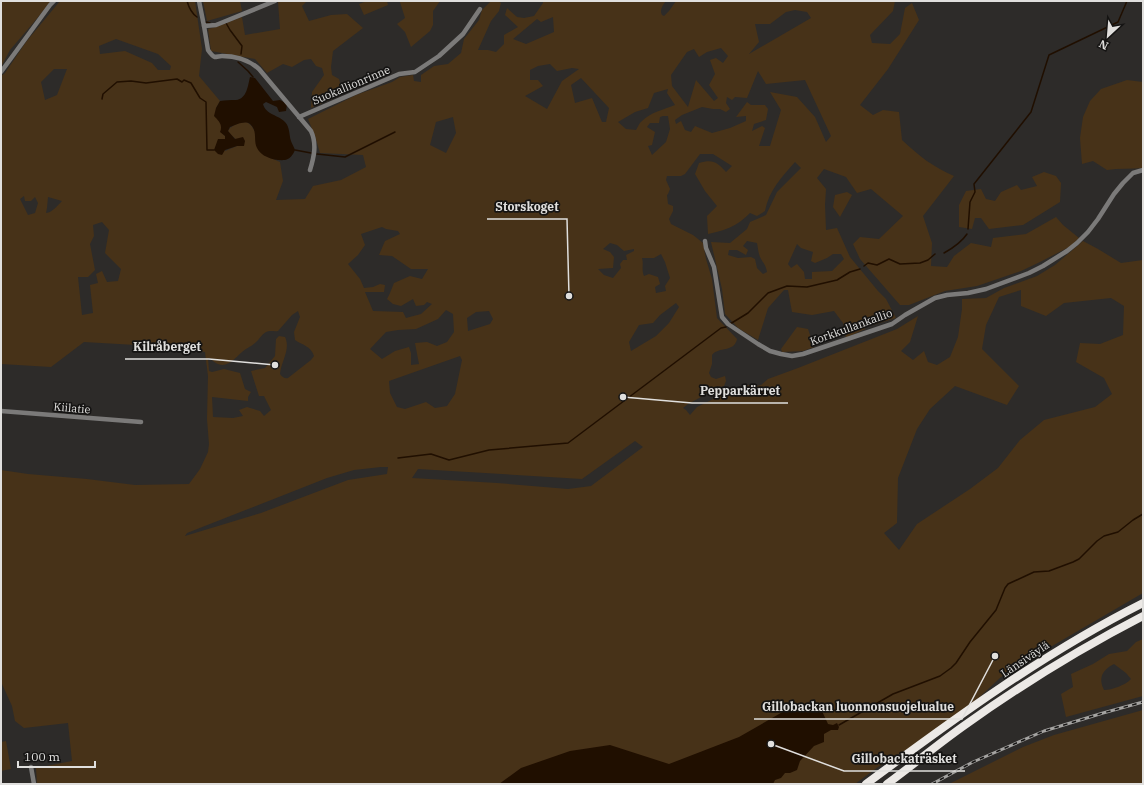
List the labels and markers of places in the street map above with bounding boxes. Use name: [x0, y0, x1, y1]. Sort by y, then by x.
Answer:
callout: Storskoget: [487, 195, 567, 219]
callout: Kilråberget: [125, 335, 209, 359]
callout: Pepparkärret: [692, 379, 788, 403]
callout: Gillobackan luonnonsuojelualue: [754, 695, 962, 719]
callout: Gillobackaträsket: [844, 747, 965, 771]

